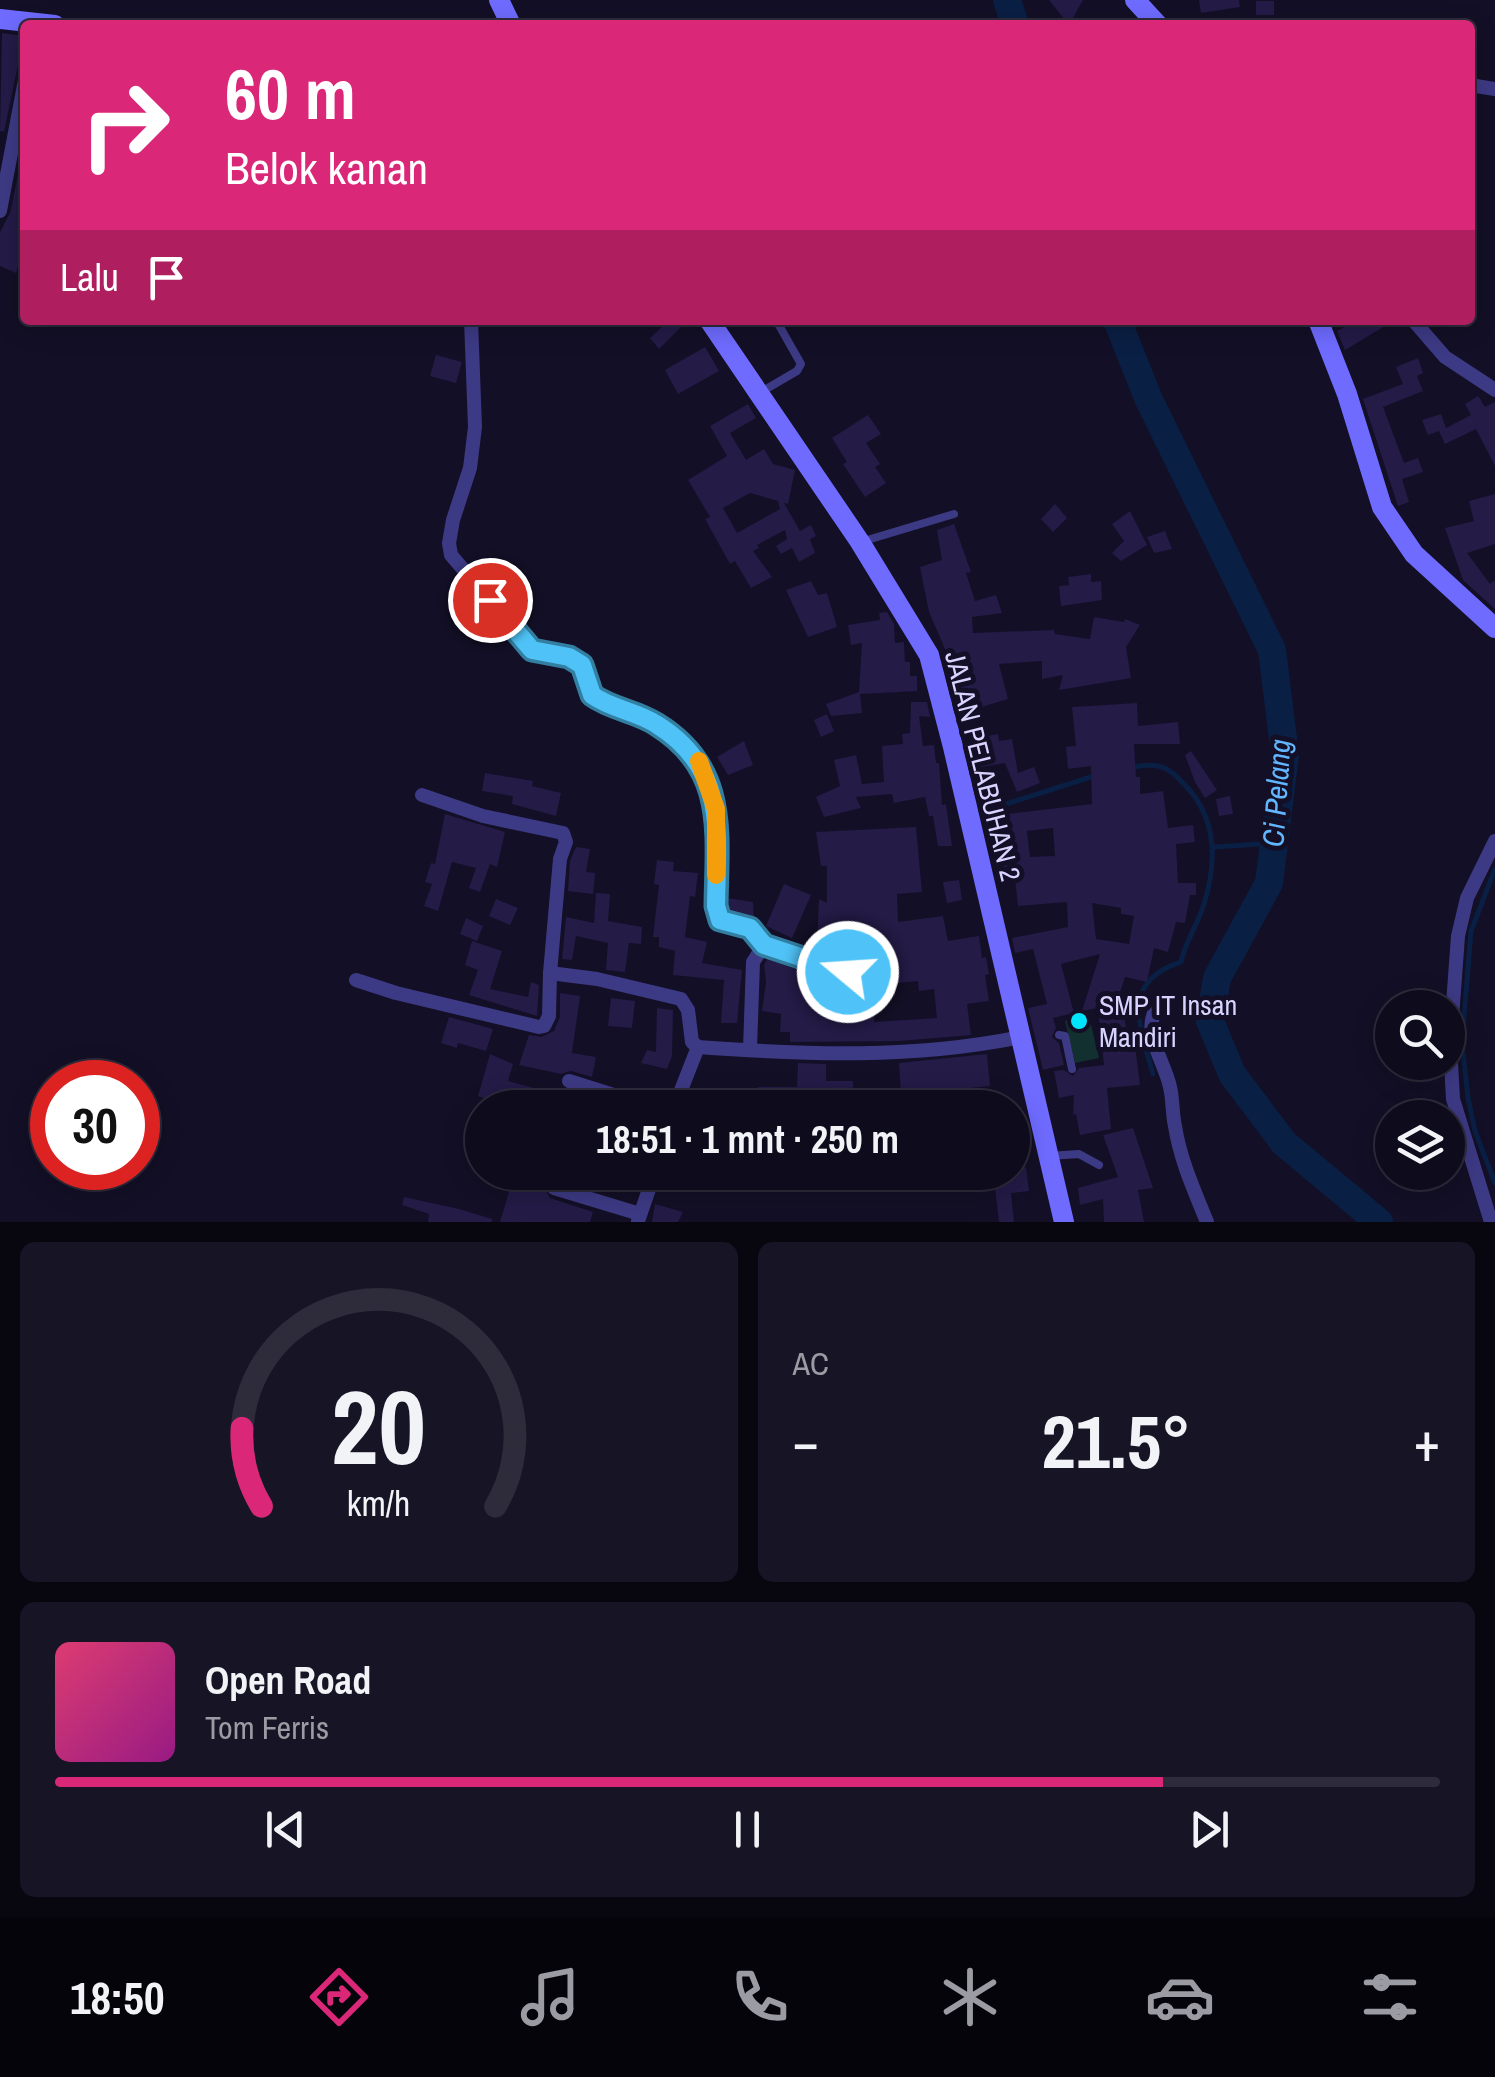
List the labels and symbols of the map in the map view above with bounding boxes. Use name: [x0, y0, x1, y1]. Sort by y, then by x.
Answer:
pin: [448, 558, 533, 643]
street label: JALAN PELABUHAN 2: [936, 647, 1030, 885]
water label: Ci Pelang: [1252, 737, 1300, 848]
position arrow: [796, 920, 900, 1024]
place label: SMP IT Insan Mandiri: [1099, 986, 1237, 1056]
marker: SMP IT Insan Mandiri: [1068, 1010, 1090, 1032]
speed limit sign: 30: [30, 1060, 160, 1190]

